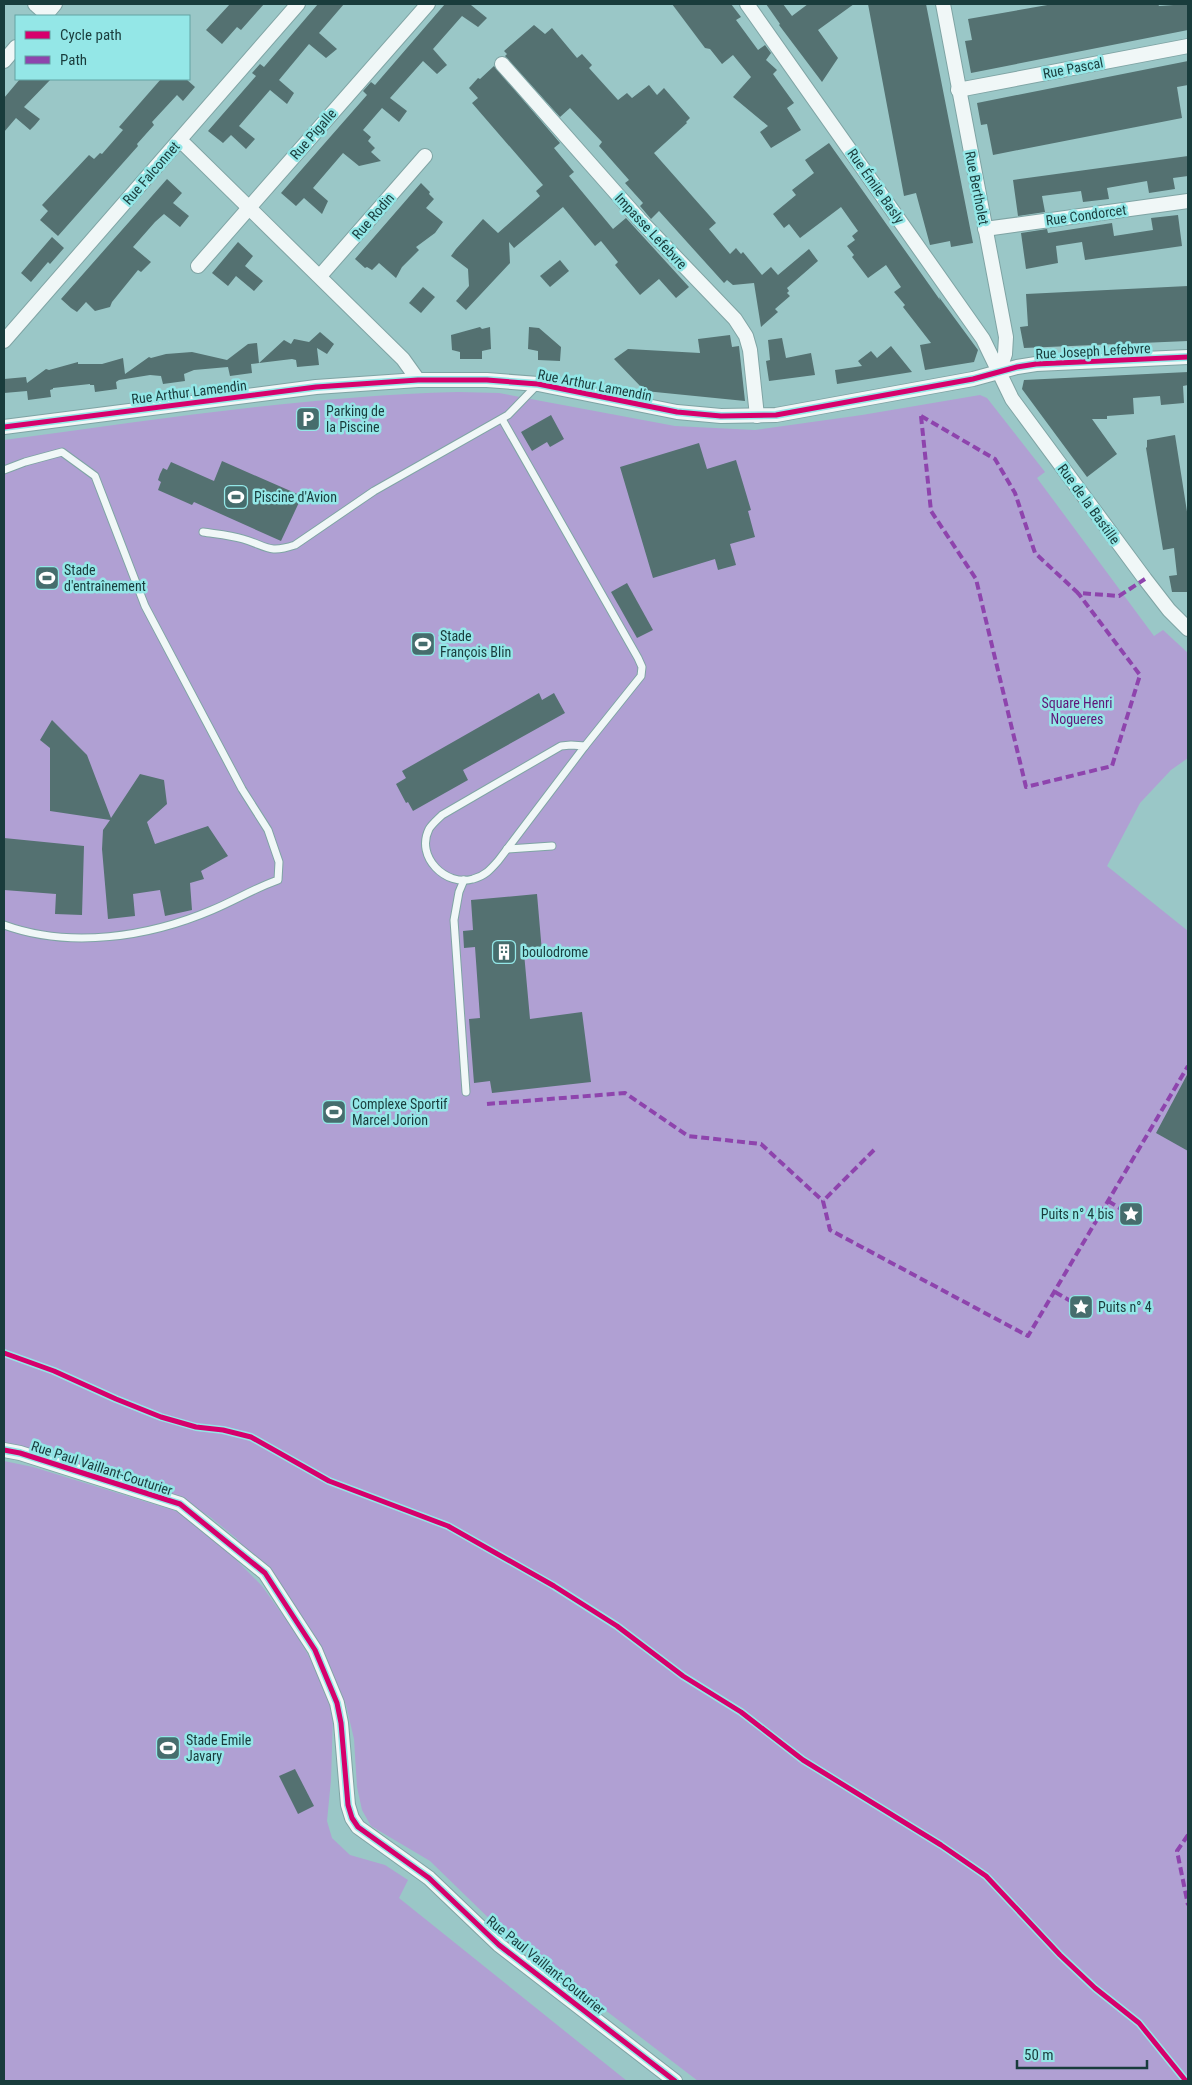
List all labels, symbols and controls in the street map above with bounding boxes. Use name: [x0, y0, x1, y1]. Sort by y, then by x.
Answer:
legend: [15, 15, 190, 80]
text: Cycle path: [60, 26, 122, 44]
text: Path: [60, 51, 87, 69]
street label: Rue Pascal: [1041, 54, 1105, 82]
street label: Rue Pigalle: [287, 105, 340, 162]
street label: Rue Falconnet: [119, 138, 183, 208]
street label: Rue Émile Basly: [844, 145, 909, 227]
street label: Rue Bertholet: [962, 150, 992, 226]
street label: Rue Rodin: [349, 190, 397, 242]
street label: Impasse Lefebvre: [612, 190, 690, 273]
street label: Rue Condorcet: [1045, 201, 1127, 229]
street label: Rue Joseph Lefebvre: [1035, 340, 1151, 362]
street label: Rue Arthur Lamendin: [537, 366, 653, 404]
street label: Rue Arthur Lamendin: [130, 377, 248, 407]
place label: Parking de la Piscine: [326, 403, 385, 435]
parking icon: Parking de la Piscine: [295, 406, 321, 432]
street label: Rue de la Bastille: [1055, 461, 1124, 547]
sports icon: Piscine d'Avion: [223, 484, 249, 510]
place label: Piscine d'Avion: [254, 489, 337, 505]
place label: Stade d'entraînement: [64, 562, 146, 594]
sports icon: Stade d'entraînement: [34, 565, 60, 591]
place label: Stade François Blin: [440, 628, 511, 660]
sports icon: Stade François Blin: [410, 631, 436, 657]
park label: Square Henri Nogueres: [1041, 695, 1113, 727]
building icon: boulodrome: [491, 939, 517, 965]
place label: boulodrome: [522, 944, 589, 960]
place label: Complexe Sportif Marcel Jorion: [352, 1096, 448, 1128]
sports icon: Complexe Sportif Marcel Jorion: [321, 1099, 347, 1125]
place icon: Puits n° 4 bis: [1118, 1201, 1144, 1227]
place label: Puits n° 4 bis: [1041, 1206, 1114, 1222]
place icon: Puits n° 4: [1068, 1294, 1094, 1320]
place label: Puits n° 4: [1098, 1299, 1152, 1315]
street label: Rue Paul Vaillant-Couturier: [29, 1438, 175, 1498]
place label: Stade Emile Javary: [186, 1732, 252, 1764]
sports icon: Stade Emile Javary: [155, 1735, 181, 1761]
street label: Rue Paul Vaillant-Couturier: [484, 1912, 608, 2018]
scale bar: [1017, 2038, 1147, 2070]
text: 50 m: [1024, 2046, 1054, 2064]

